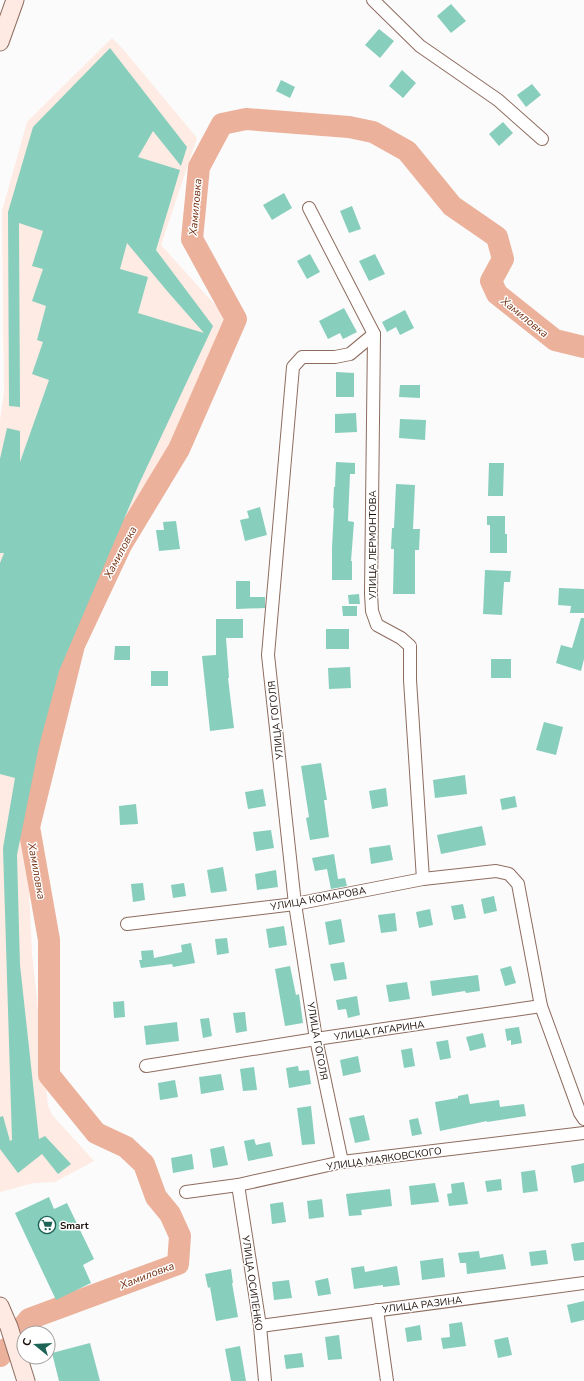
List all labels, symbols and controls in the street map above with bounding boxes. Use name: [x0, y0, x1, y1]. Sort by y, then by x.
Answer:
water label: Хамиловка: [185, 178, 205, 237]
water label: Хамиловка: [497, 293, 552, 341]
street label: УЛИЦА ЛЕРМОНТОВА: [366, 489, 380, 601]
water label: Хамиловка: [100, 523, 140, 582]
street label: УЛИЦА ГОГОЛЯ: [265, 680, 287, 761]
water label: Хамиловка: [24, 841, 49, 901]
street label: УЛИЦА КОМАРОВА: [268, 884, 368, 914]
street label: УЛИЦА ГОГОЛЯ: [303, 1000, 331, 1081]
street label: УЛИЦА ГАГАРИНА: [332, 1018, 426, 1044]
street label: УЛИЦА МАЯКОВСКОГО: [325, 1144, 443, 1174]
supermarket icon: Smart: [37, 1215, 57, 1235]
place label: Smart: [60, 1219, 89, 1233]
street label: УЛИЦА ОСИПЕНКО: [238, 1234, 266, 1332]
water label: Хамиловка: [117, 1258, 177, 1293]
street label: УЛИЦА РАЗИНА: [380, 1293, 464, 1317]
north arrow: [16, 1325, 56, 1365]
text: С: [19, 1336, 35, 1348]

